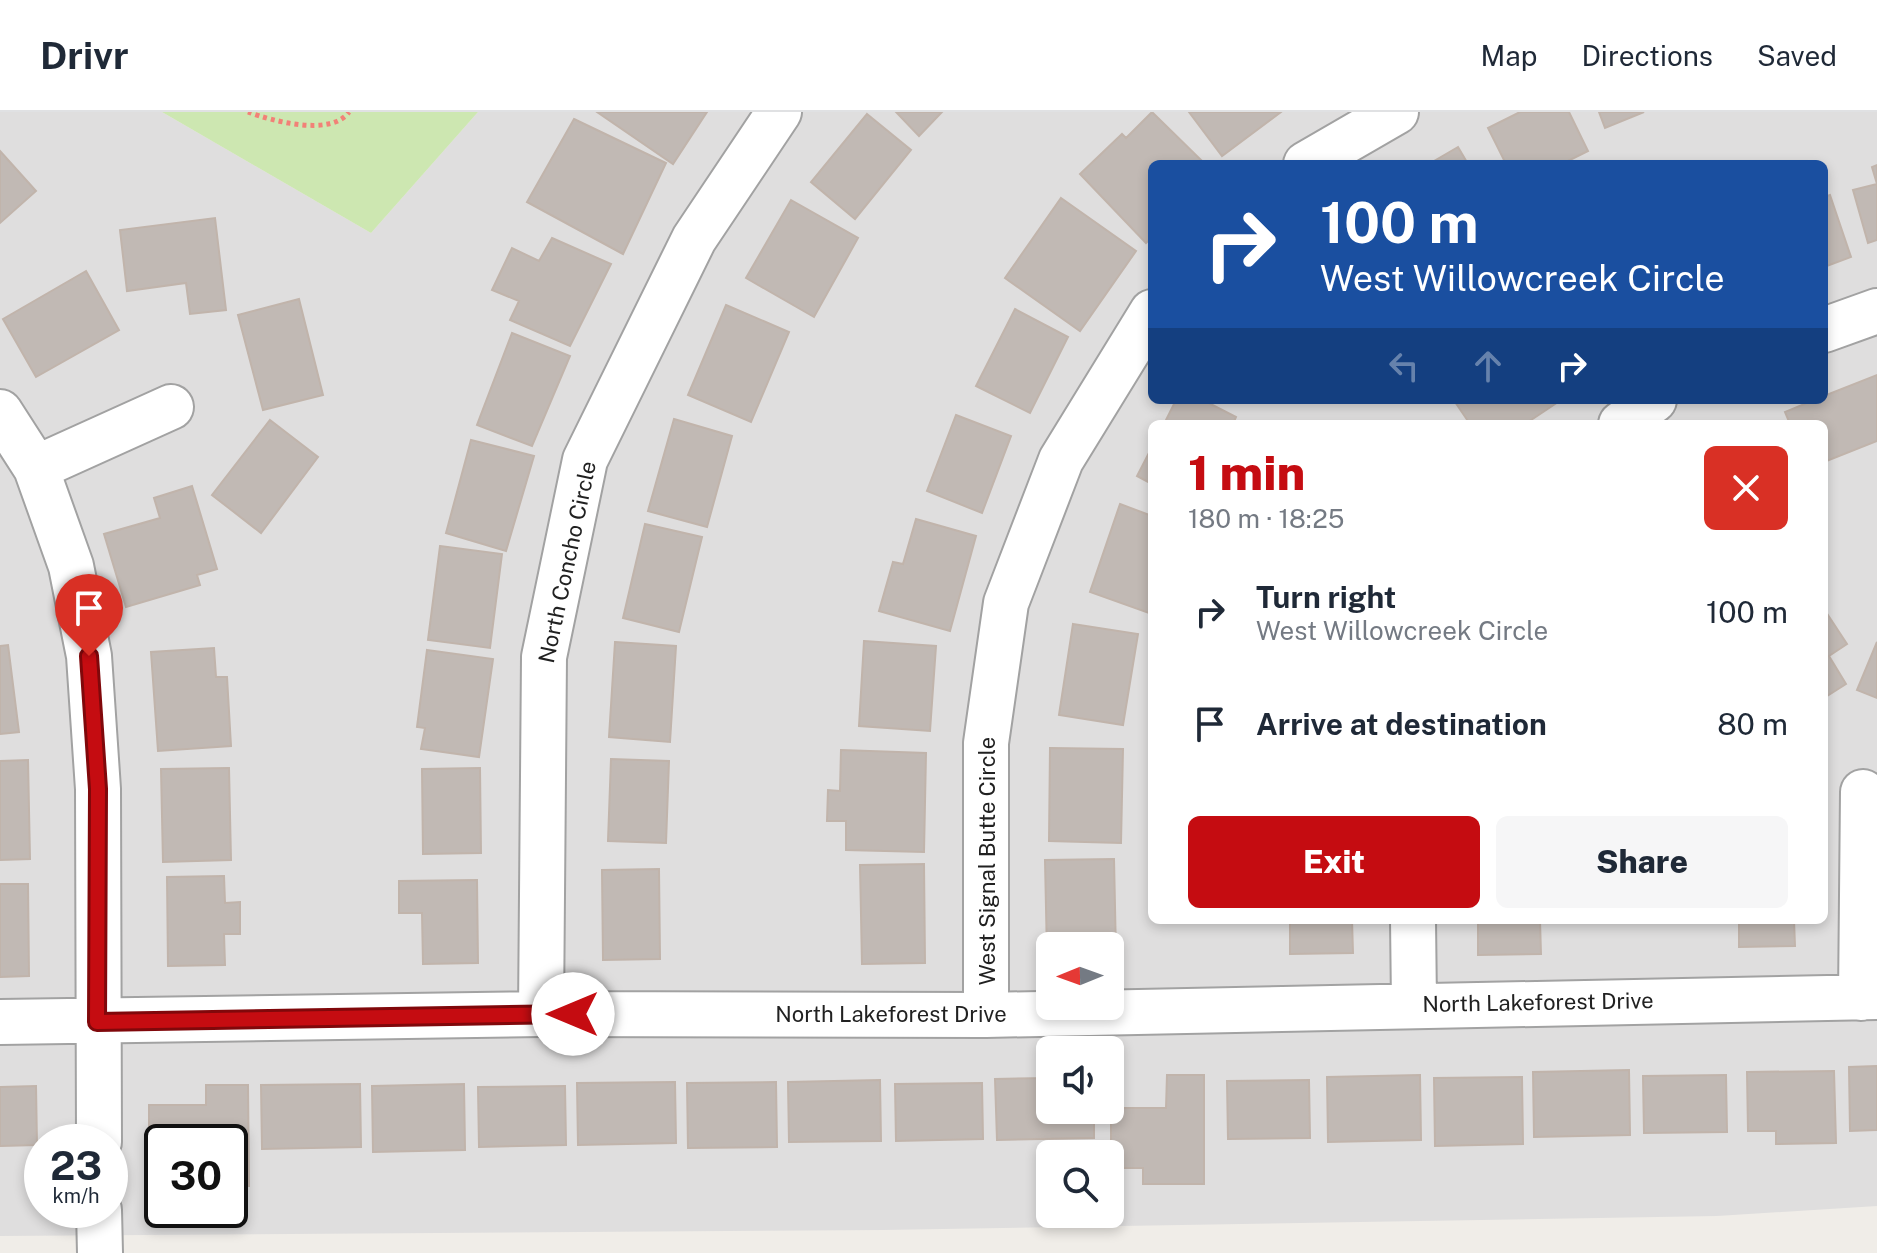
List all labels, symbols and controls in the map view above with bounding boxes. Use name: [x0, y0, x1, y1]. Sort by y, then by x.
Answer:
text: Drivr: [40, 33, 129, 78]
text: Map: [1481, 39, 1537, 72]
text: Directions: [1581, 39, 1713, 72]
text: Saved: [1757, 39, 1837, 72]
text: 100 m: [1320, 190, 1479, 256]
icon: right: [1188, 192, 1292, 296]
text: West Willowcreek Circle: [1320, 257, 1725, 299]
icon: left: [1382, 344, 1426, 388]
icon: ahead: [1466, 344, 1510, 388]
icon: right: [1550, 344, 1594, 388]
text: 1 min: [1188, 444, 1305, 501]
button: close: [1704, 446, 1788, 530]
street label: North Concho Circle: [533, 459, 601, 665]
text: 180 m · 18:25: [1188, 503, 1344, 534]
pin: [55, 574, 123, 656]
text: Turn right: [1256, 579, 1396, 615]
icon: arrive: [67, 586, 111, 630]
icon: right: [1188, 590, 1232, 634]
text: 100 m: [1706, 594, 1788, 630]
text: West Willowcreek Circle: [1256, 615, 1548, 646]
icon: arrive: [1188, 702, 1232, 746]
text: Arrive at destination: [1256, 706, 1547, 742]
text: 80 m: [1717, 706, 1788, 742]
street label: West Signal Butte Circle: [974, 737, 1000, 985]
button: Exit: [1188, 816, 1480, 908]
button: Share: [1496, 816, 1788, 908]
north arrow: [1036, 932, 1124, 1020]
map controls: [1036, 932, 1124, 1228]
position arrow: [531, 972, 615, 1056]
street label: North Lakeforest Drive: [1422, 987, 1654, 1017]
street label: North Lakeforest Drive: [775, 1001, 1007, 1027]
button: sound: [1036, 1036, 1124, 1124]
speed limit sign: 30: [144, 1124, 248, 1228]
button: search: [1036, 1140, 1124, 1228]
text: 23: [50, 1142, 102, 1189]
text: km/h: [52, 1184, 100, 1208]

